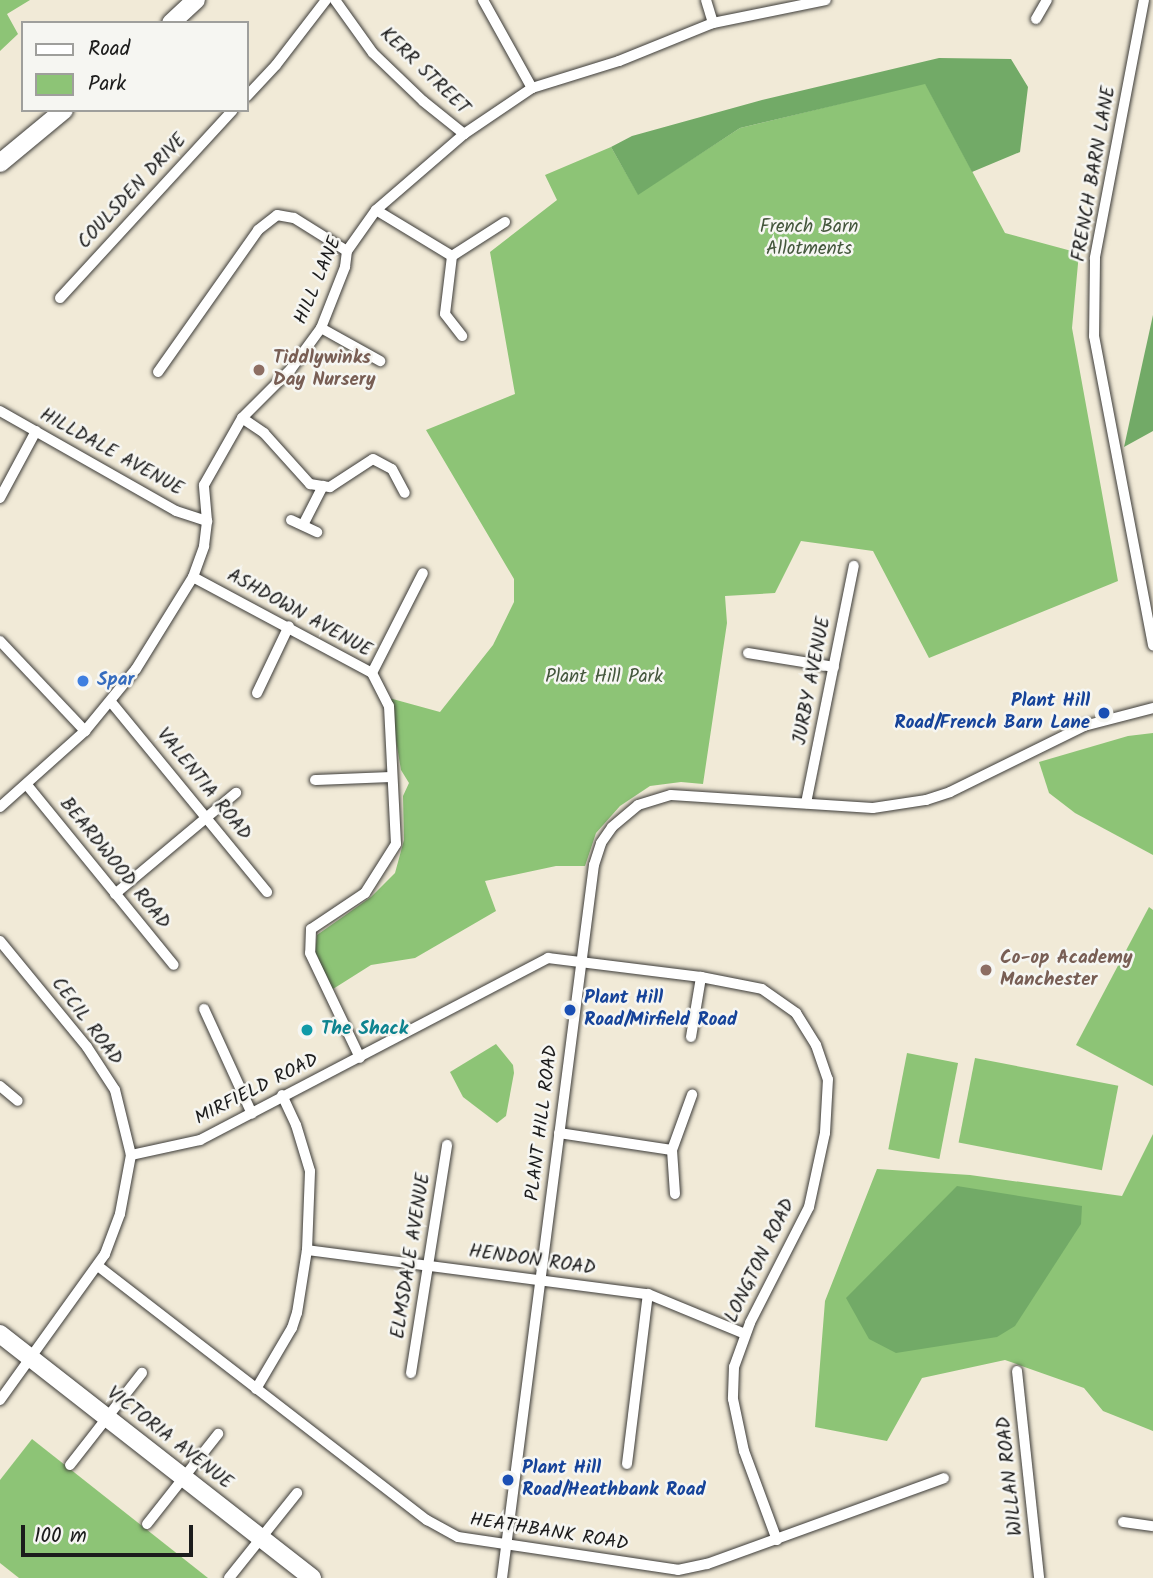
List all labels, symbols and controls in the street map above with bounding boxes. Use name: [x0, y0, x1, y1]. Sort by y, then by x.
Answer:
legend: [21, 21, 248, 112]
street label: KERR STREET: [374, 24, 474, 120]
text: Road: [88, 33, 130, 66]
text: Park: [88, 68, 126, 101]
street label: FRENCH BARN LANE: [1068, 84, 1122, 264]
street label: COULSDEN DRIVE: [74, 130, 192, 254]
park label: French Barn Allotments: [760, 217, 858, 261]
street label: HILL LANE: [290, 234, 348, 328]
place label: Tiddlywinks Day Nursery: [273, 348, 376, 392]
marker: Tiddlywinks Day Nursery: [251, 362, 267, 378]
street label: HILLDALE AVENUE: [35, 404, 187, 502]
street label: ASHDOWN AVENUE: [223, 565, 375, 663]
street label: JURBY AVENUE: [789, 615, 837, 747]
park label: Plant Hill Park: [545, 667, 663, 689]
place label: Spar: [97, 670, 134, 692]
marker: Spar: [75, 673, 91, 689]
place label: Plant Hill Road/French Barn Lane: [894, 691, 1090, 735]
marker: Plant Hill Road/French Barn Lane: [1096, 705, 1112, 721]
street label: VALENTIA ROAD: [151, 724, 255, 846]
street label: BEARDWOOD ROAD: [54, 794, 174, 934]
place label: Co-op Academy Manchester: [1000, 948, 1133, 992]
marker: Co-op Academy Manchester: [978, 962, 994, 978]
street label: CECIL ROAD: [46, 973, 126, 1071]
place label: Plant Hill Road/Mirfield Road: [584, 988, 737, 1032]
marker: Plant Hill Road/Mirfield Road: [562, 1002, 578, 1018]
place label: The Shack: [321, 1019, 408, 1041]
marker: The Shack: [299, 1022, 315, 1038]
street label: PLANT HILL ROAD: [522, 1044, 564, 1202]
street label: MIRFIELD ROAD: [191, 1049, 323, 1131]
street label: ELMSDALE AVENUE: [388, 1171, 436, 1341]
street label: LONGTON ROAD: [721, 1195, 801, 1327]
street label: HENDON ROAD: [467, 1241, 597, 1281]
street label: VICTORIA AVENUE: [102, 1383, 236, 1495]
street label: WILLAN ROAD: [993, 1415, 1029, 1537]
place label: Plant Hill Road/Heathbank Road: [522, 1458, 706, 1502]
marker: Plant Hill Road/Heathbank Road: [500, 1472, 516, 1488]
street label: HEATHBANK ROAD: [468, 1509, 630, 1557]
scale bar: [24, 1512, 196, 1556]
text: 100 m: [34, 1520, 87, 1553]

